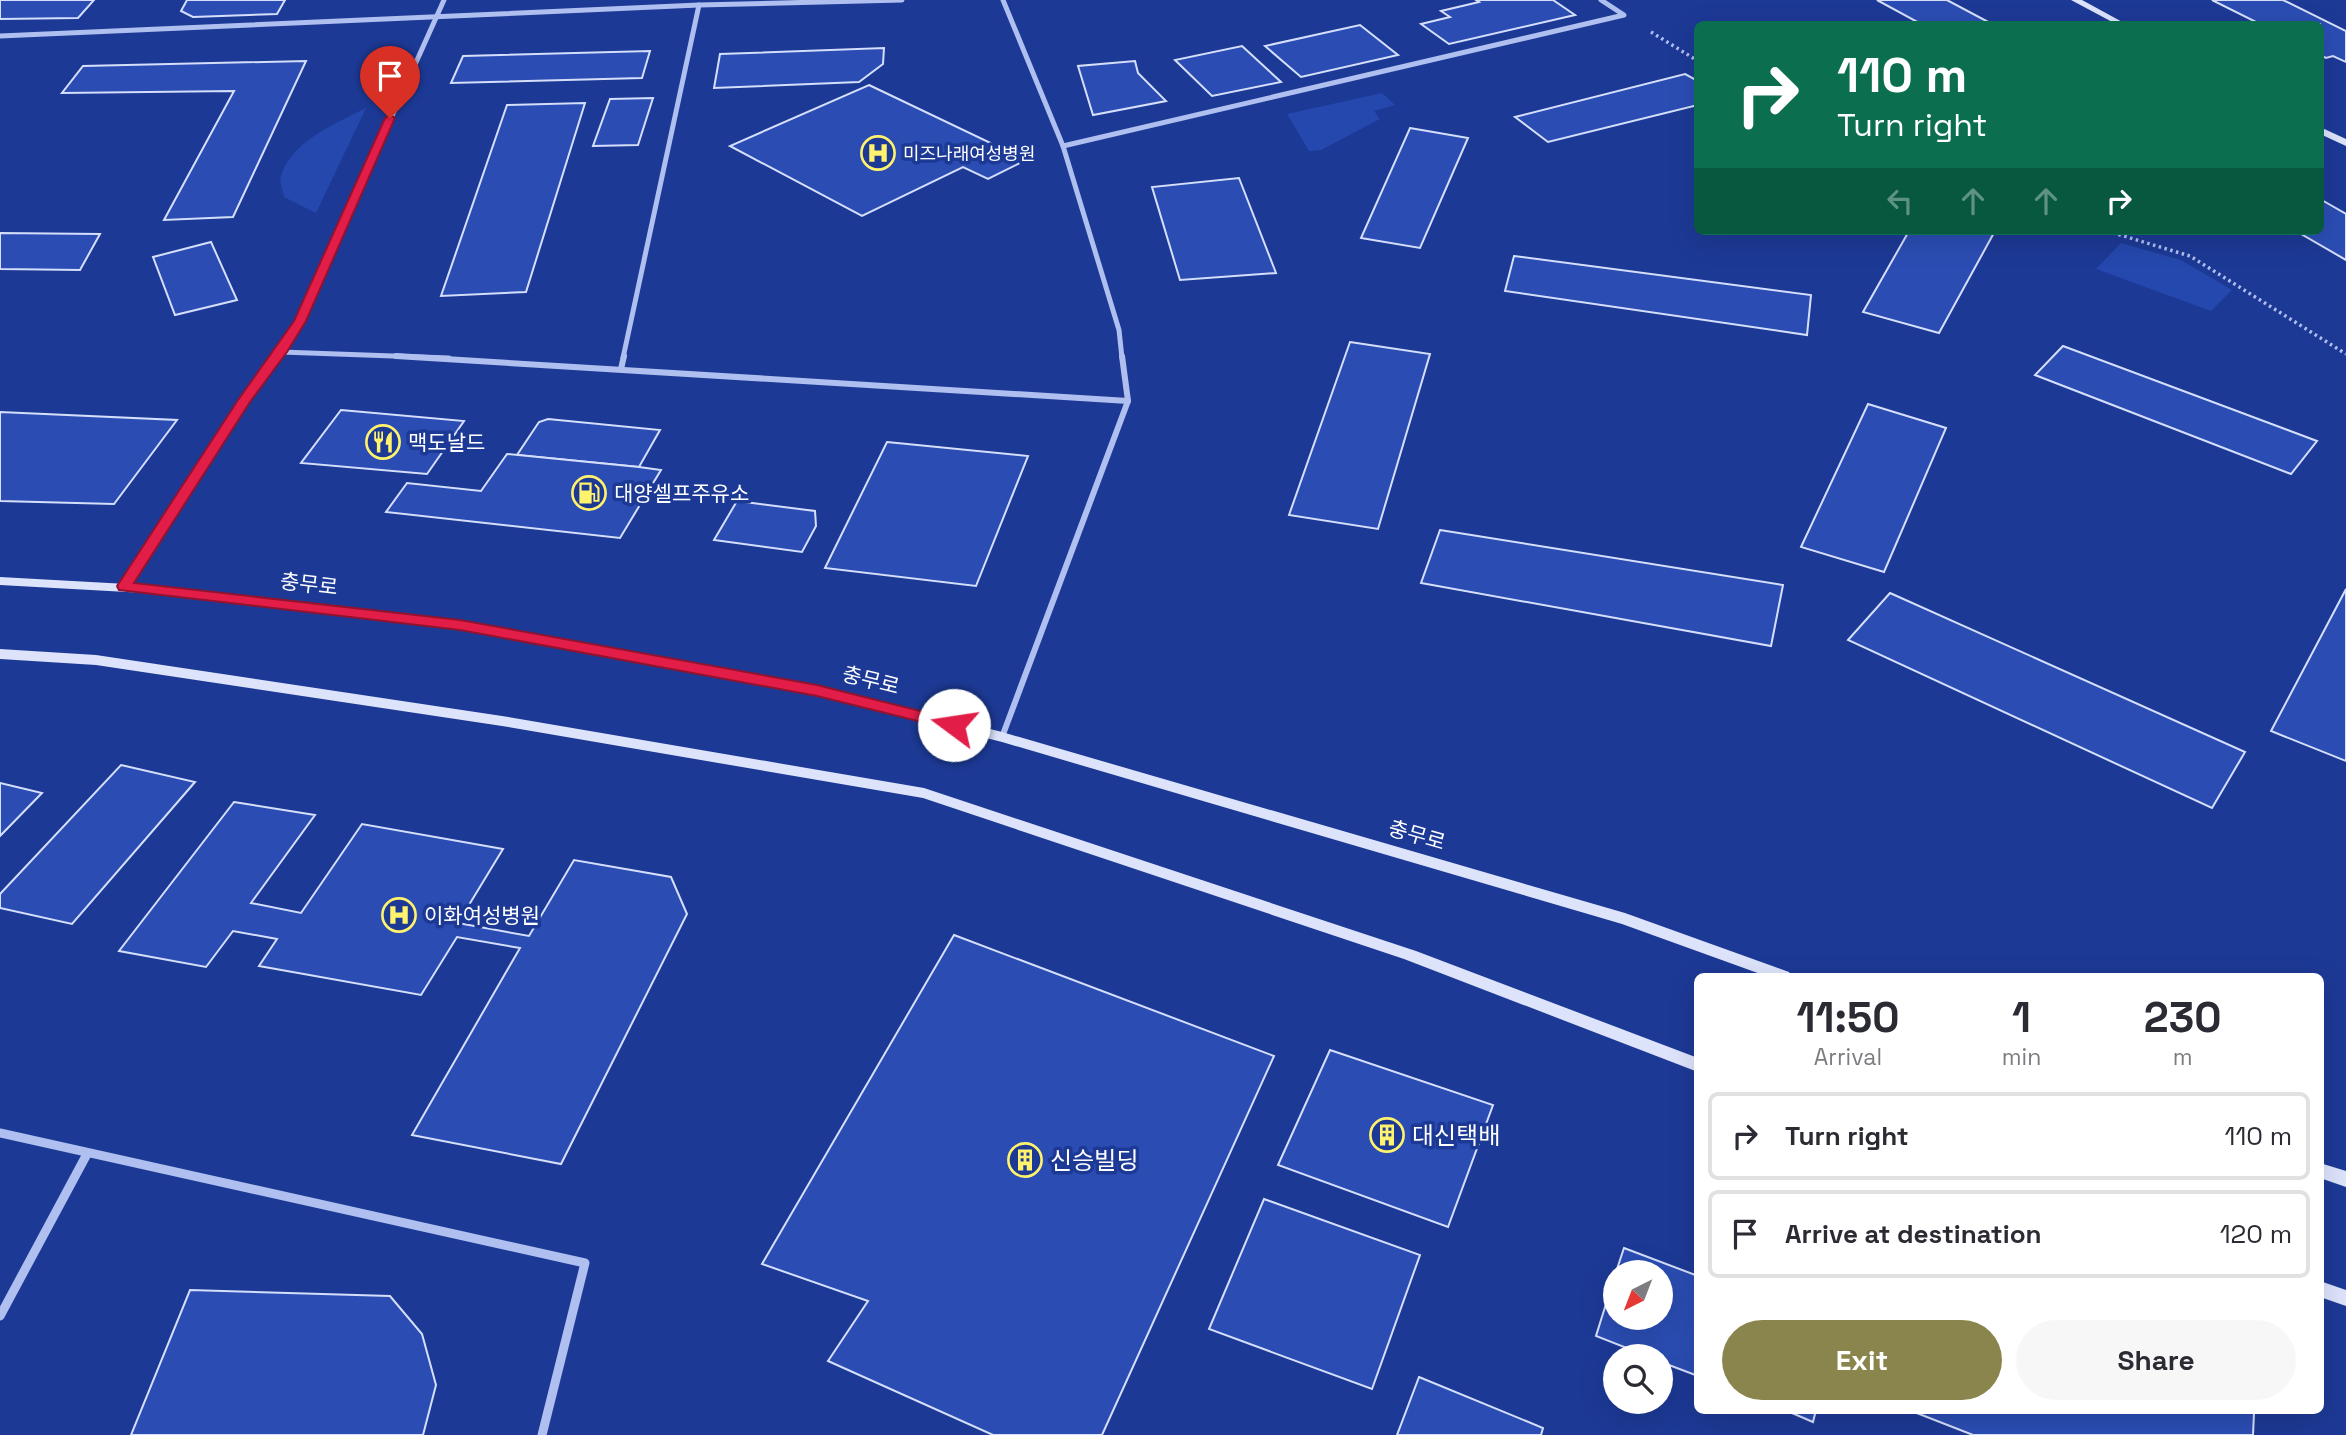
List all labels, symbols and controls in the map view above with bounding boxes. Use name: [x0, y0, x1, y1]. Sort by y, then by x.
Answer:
text: 110 m: [1837, 44, 1967, 106]
pin: [360, 46, 420, 118]
icon: right: [1722, 49, 1813, 140]
icon: arrive: [371, 57, 409, 95]
text: Turn right: [1837, 105, 1987, 145]
hospital icon: 미즈나래여성병원: [859, 134, 897, 172]
place label: 미즈나래여성병원: [903, 142, 1035, 165]
icon: left: [1881, 182, 1919, 220]
icon: ahead: [1954, 182, 1992, 220]
icon: ahead: [2027, 182, 2065, 220]
icon: right: [2100, 182, 2138, 220]
restaurant icon: 맥도날드: [364, 423, 402, 461]
place label: 맥도날드: [408, 429, 485, 456]
fuel station icon: 대양셀프주유소: [570, 474, 608, 512]
place label: 대양셀프주유소: [614, 480, 749, 507]
street label: 충무로: [279, 567, 339, 601]
street label: 충무로: [840, 660, 902, 700]
position arrow: [917, 688, 991, 762]
street label: 충무로: [1385, 814, 1449, 856]
hospital icon: 이화여성병원: [380, 896, 418, 934]
place label: 이화여성병원: [424, 902, 540, 929]
text: 11:50: [1796, 991, 1899, 1044]
text: 1: [2012, 991, 2031, 1044]
text: 230: [2144, 991, 2222, 1044]
text: Arrival: [1814, 1042, 1882, 1072]
text: min: [2002, 1042, 2041, 1072]
text: m: [2173, 1042, 2193, 1072]
building icon: 대신택배: [1368, 1116, 1406, 1154]
icon: right: [1726, 1117, 1764, 1155]
text: Turn right: [1785, 1119, 1909, 1153]
text: 110 m: [2225, 1119, 2292, 1153]
place label: 대신택배: [1412, 1120, 1500, 1151]
building icon: 신승빌딩: [1006, 1141, 1044, 1179]
place label: 신승빌딩: [1050, 1145, 1138, 1176]
icon: arrive: [1726, 1215, 1764, 1253]
text: Arrive at destination: [1785, 1217, 2042, 1251]
text: 120 m: [2220, 1217, 2292, 1251]
north arrow: [1603, 1260, 1673, 1330]
map controls: [1603, 1260, 1673, 1414]
button: Exit: [1722, 1320, 2002, 1400]
button: Share: [2016, 1320, 2296, 1400]
button: search: [1603, 1344, 1673, 1414]

